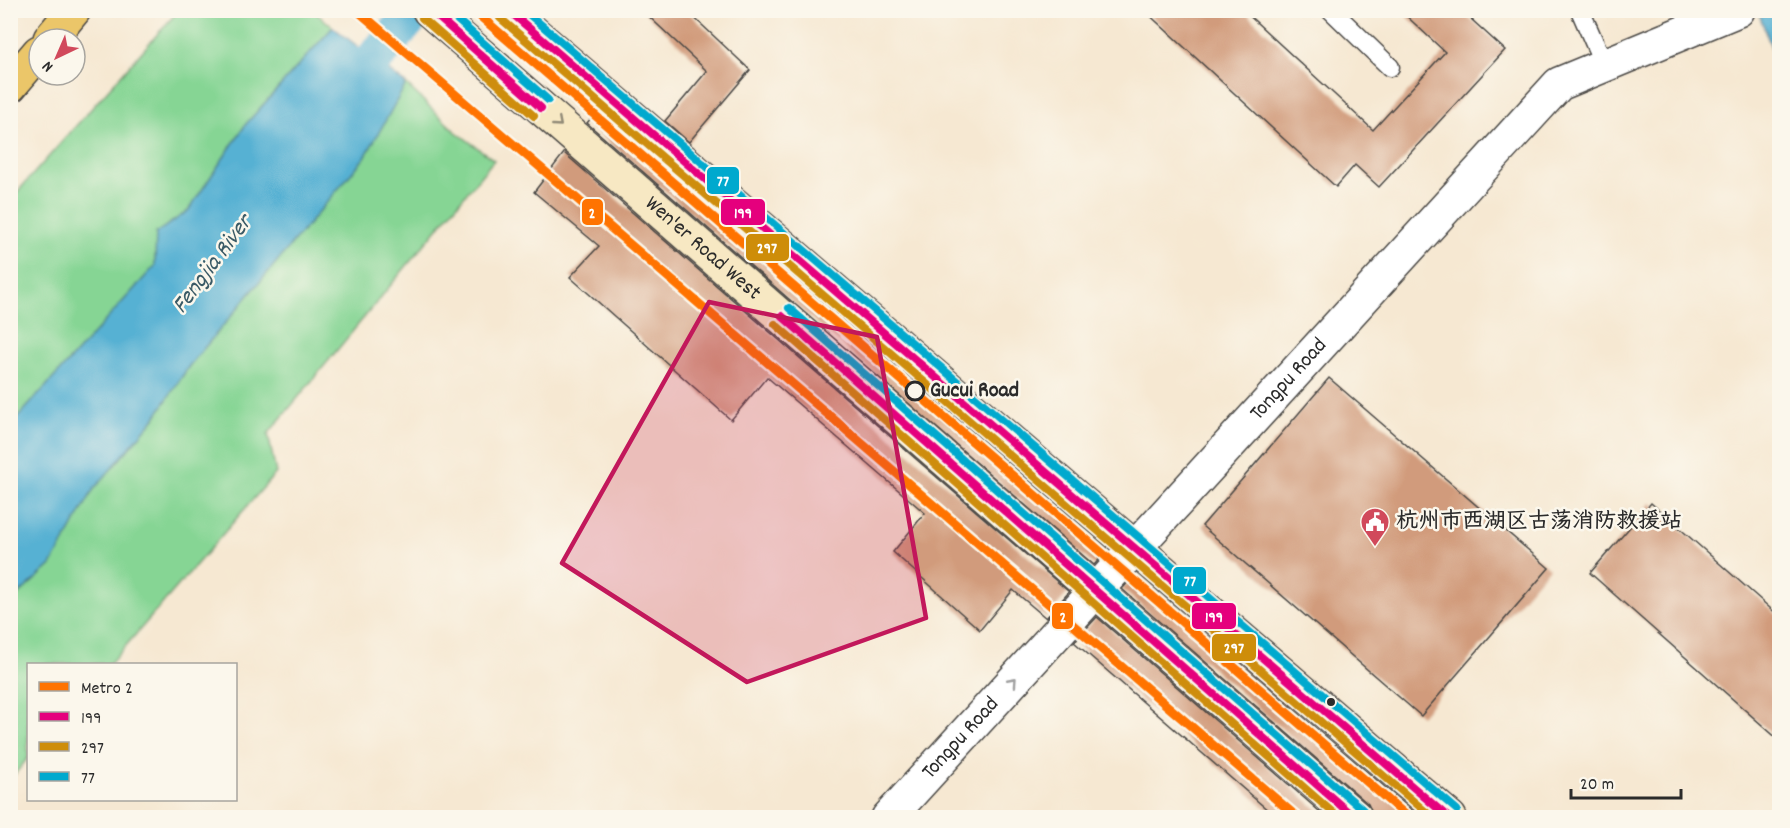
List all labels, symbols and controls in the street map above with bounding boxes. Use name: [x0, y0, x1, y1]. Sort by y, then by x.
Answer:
north arrow: [27, 27, 87, 87]
text: N: [37, 55, 59, 77]
one-way arrow: [551, 116, 562, 127]
line badge: 77: [706, 166, 740, 195]
text: 77: [717, 171, 729, 194]
street label: Wen'er Road West: [638, 189, 768, 308]
line badge: 2: [581, 198, 604, 226]
line badge: 199: [720, 198, 766, 226]
text: 2: [589, 203, 596, 226]
text: 199: [734, 203, 752, 226]
water label: Fengjia River: [165, 206, 263, 321]
line badge: 297: [745, 233, 790, 262]
text: 297: [757, 238, 777, 261]
street label: Tongpu Road: [1243, 331, 1335, 428]
place label: Gucui Road: [930, 376, 1019, 407]
marker: Gucui Road: [905, 381, 925, 401]
public building icon: 杭州市西湖区古荡消防救援站: [1359, 506, 1391, 548]
place label: 杭州市西湖区古荡消防救援站: [1396, 507, 1682, 538]
line badge: 77: [1172, 566, 1207, 595]
text: 77: [1184, 571, 1196, 594]
line badge: 2: [1051, 602, 1074, 630]
line badge: 199: [1191, 602, 1237, 630]
text: 2: [1060, 607, 1067, 630]
text: 199: [1205, 607, 1223, 630]
line badge: 297: [1211, 633, 1257, 662]
text: 297: [1224, 638, 1244, 661]
legend: [27, 663, 237, 801]
text: Metro 2: [81, 677, 133, 702]
one-way arrow: [1006, 678, 1017, 688]
street label: Tongpu Road: [915, 690, 1007, 786]
unlabelled marker: [1325, 696, 1337, 708]
text: 199: [81, 707, 101, 732]
text: 297: [81, 737, 104, 762]
scale bar: [1571, 762, 1680, 800]
text: 77: [81, 767, 95, 792]
text: 20 m: [1580, 773, 1614, 798]

